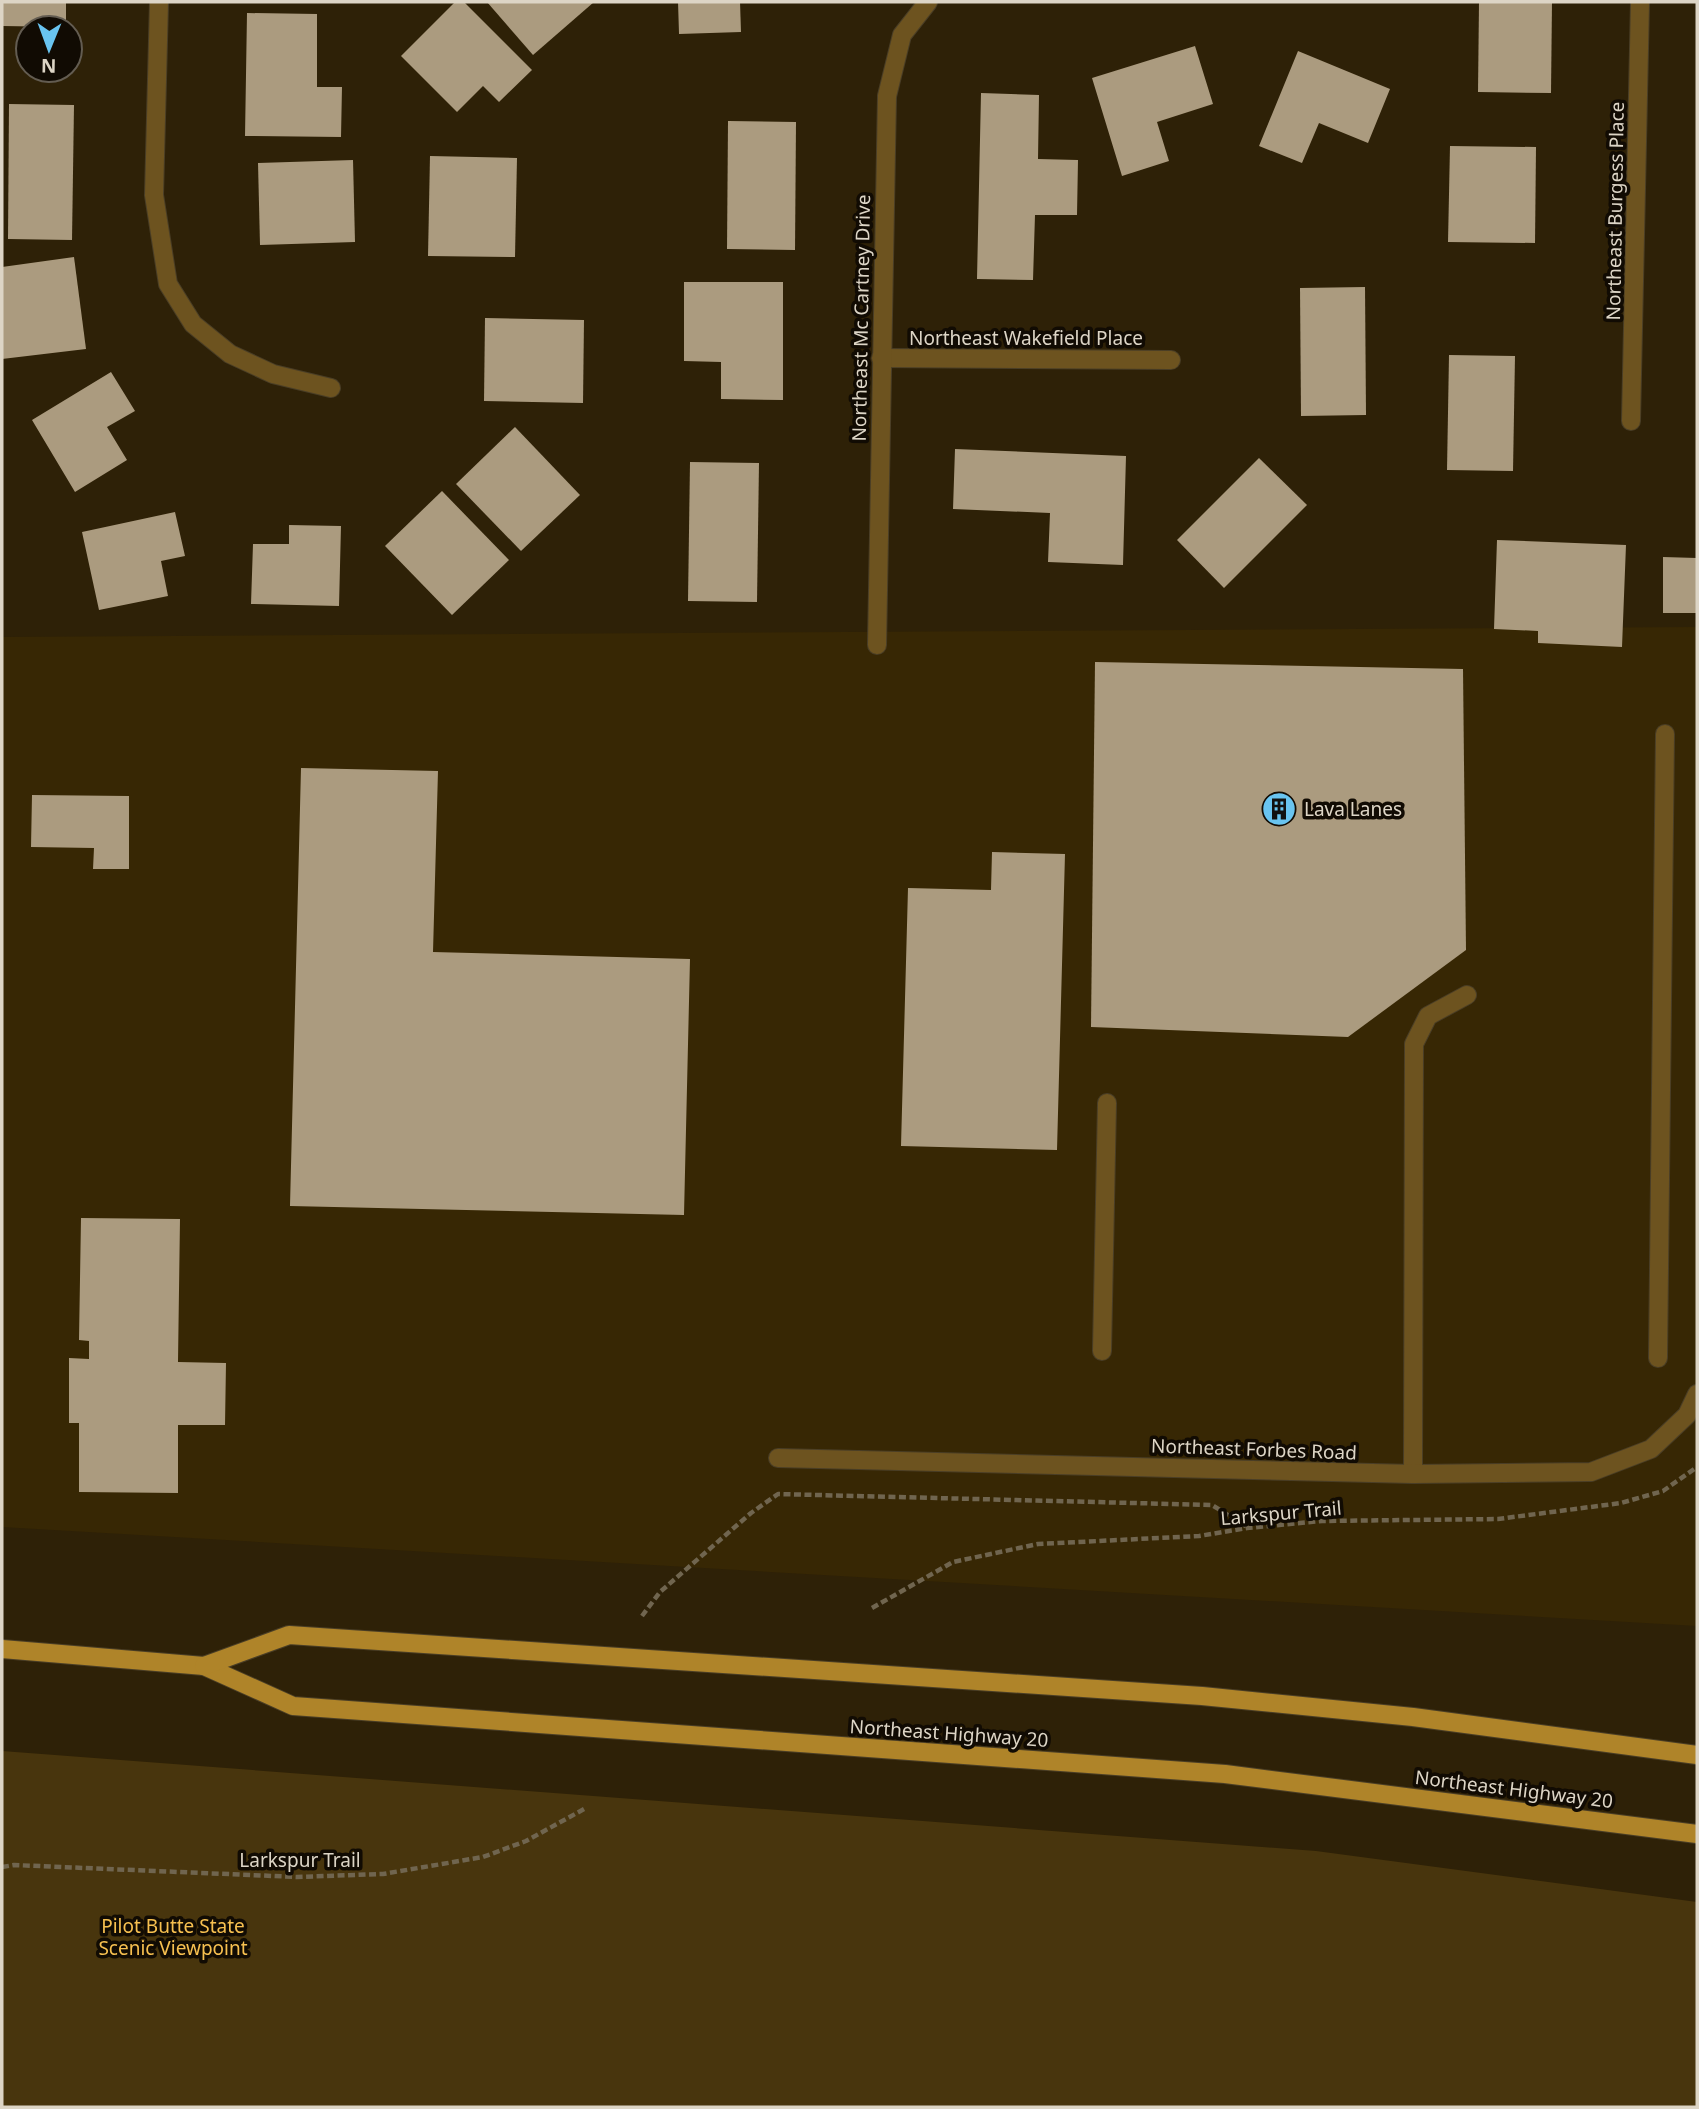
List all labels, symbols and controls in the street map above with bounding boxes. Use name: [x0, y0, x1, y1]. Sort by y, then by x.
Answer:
north arrow: [14, 14, 84, 84]
text: N: [41, 53, 57, 79]
street label: Northeast Burgess Place: [1600, 101, 1630, 321]
street label: Northeast Mc Cartney Drive: [846, 194, 876, 442]
street label: Northeast Wakefield Place: [909, 325, 1143, 351]
building icon: Lava Lanes: [1260, 790, 1298, 828]
place label: Lava Lanes: [1304, 796, 1402, 822]
street label: Northeast Forbes Road: [1151, 1432, 1357, 1466]
street label: Larkspur Trail: [1219, 1495, 1343, 1531]
street label: Northeast Highway 20: [849, 1713, 1049, 1753]
street label: Northeast Highway 20: [1414, 1764, 1614, 1814]
street label: Larkspur Trail: [239, 1847, 361, 1873]
park label: Pilot Butte State Scenic Viewpoint: [98, 1913, 248, 1961]

